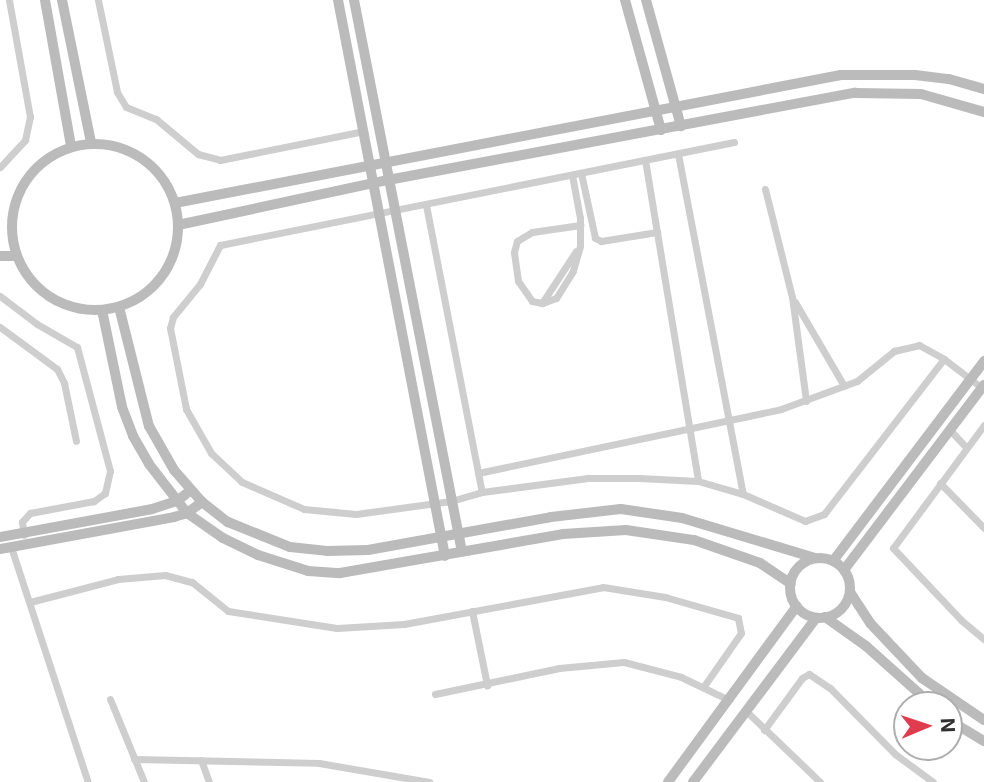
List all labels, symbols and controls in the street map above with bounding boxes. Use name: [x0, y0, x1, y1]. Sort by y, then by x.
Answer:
north arrow: [893, 691, 963, 761]
text: N: [936, 718, 959, 733]

